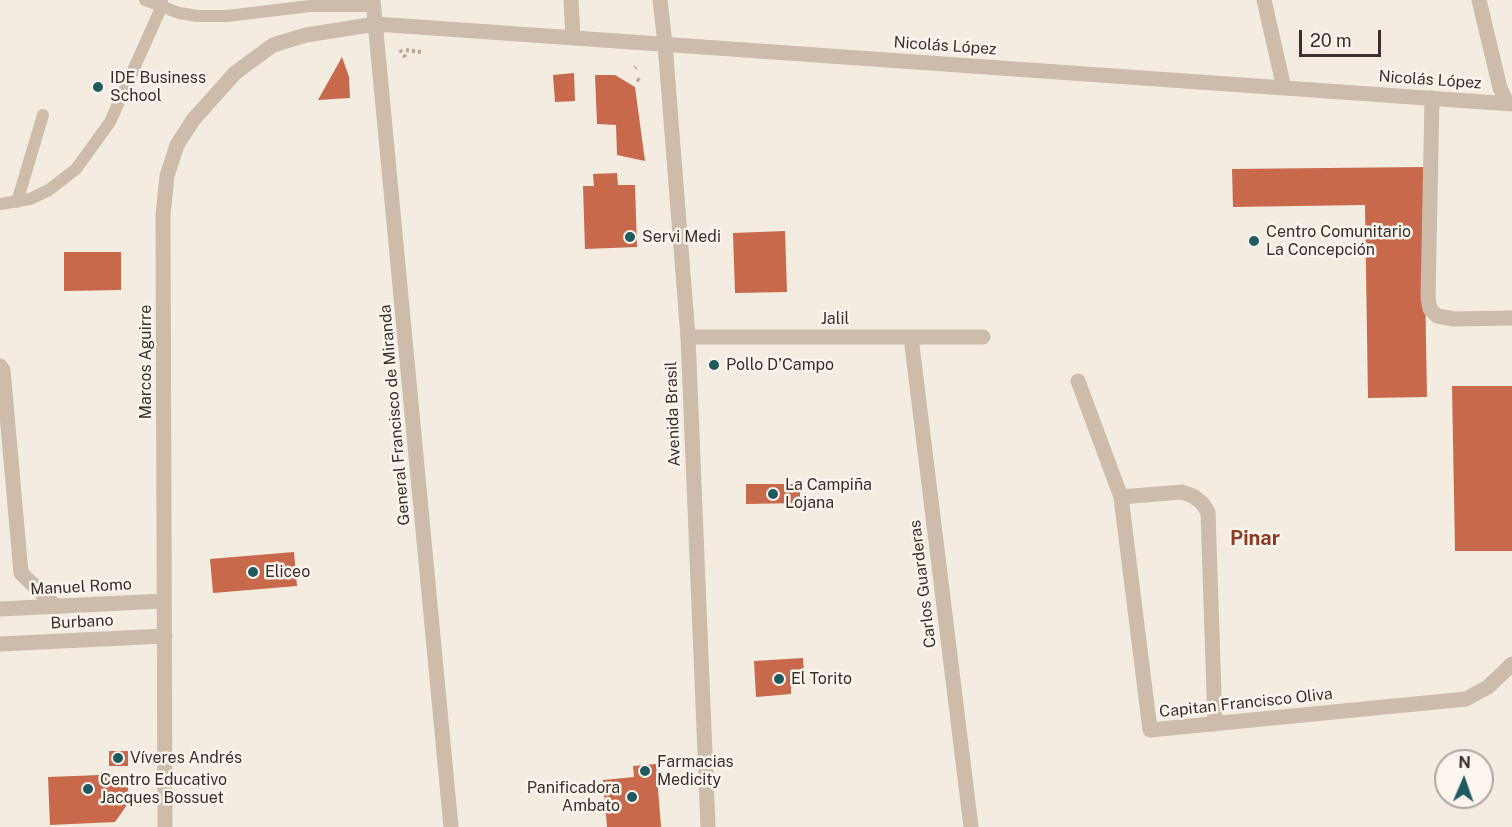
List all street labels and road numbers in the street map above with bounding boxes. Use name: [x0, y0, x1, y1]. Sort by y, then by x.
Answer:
street label: Nicolás López: [893, 33, 997, 59]
street label: Nicolás López: [1378, 67, 1482, 93]
street label: General Francisco de Miranda: [376, 304, 414, 526]
street label: Marcos Aguirre: [136, 305, 156, 419]
street label: Jalil: [821, 309, 849, 329]
street label: Avenida Brasil: [662, 361, 684, 467]
street label: Carlos Guarderas: [906, 519, 940, 649]
street label: Manuel Romo: [30, 575, 132, 599]
street label: Burbano: [50, 611, 114, 633]
street label: Capitan Francisco Oliva: [1158, 684, 1334, 722]

